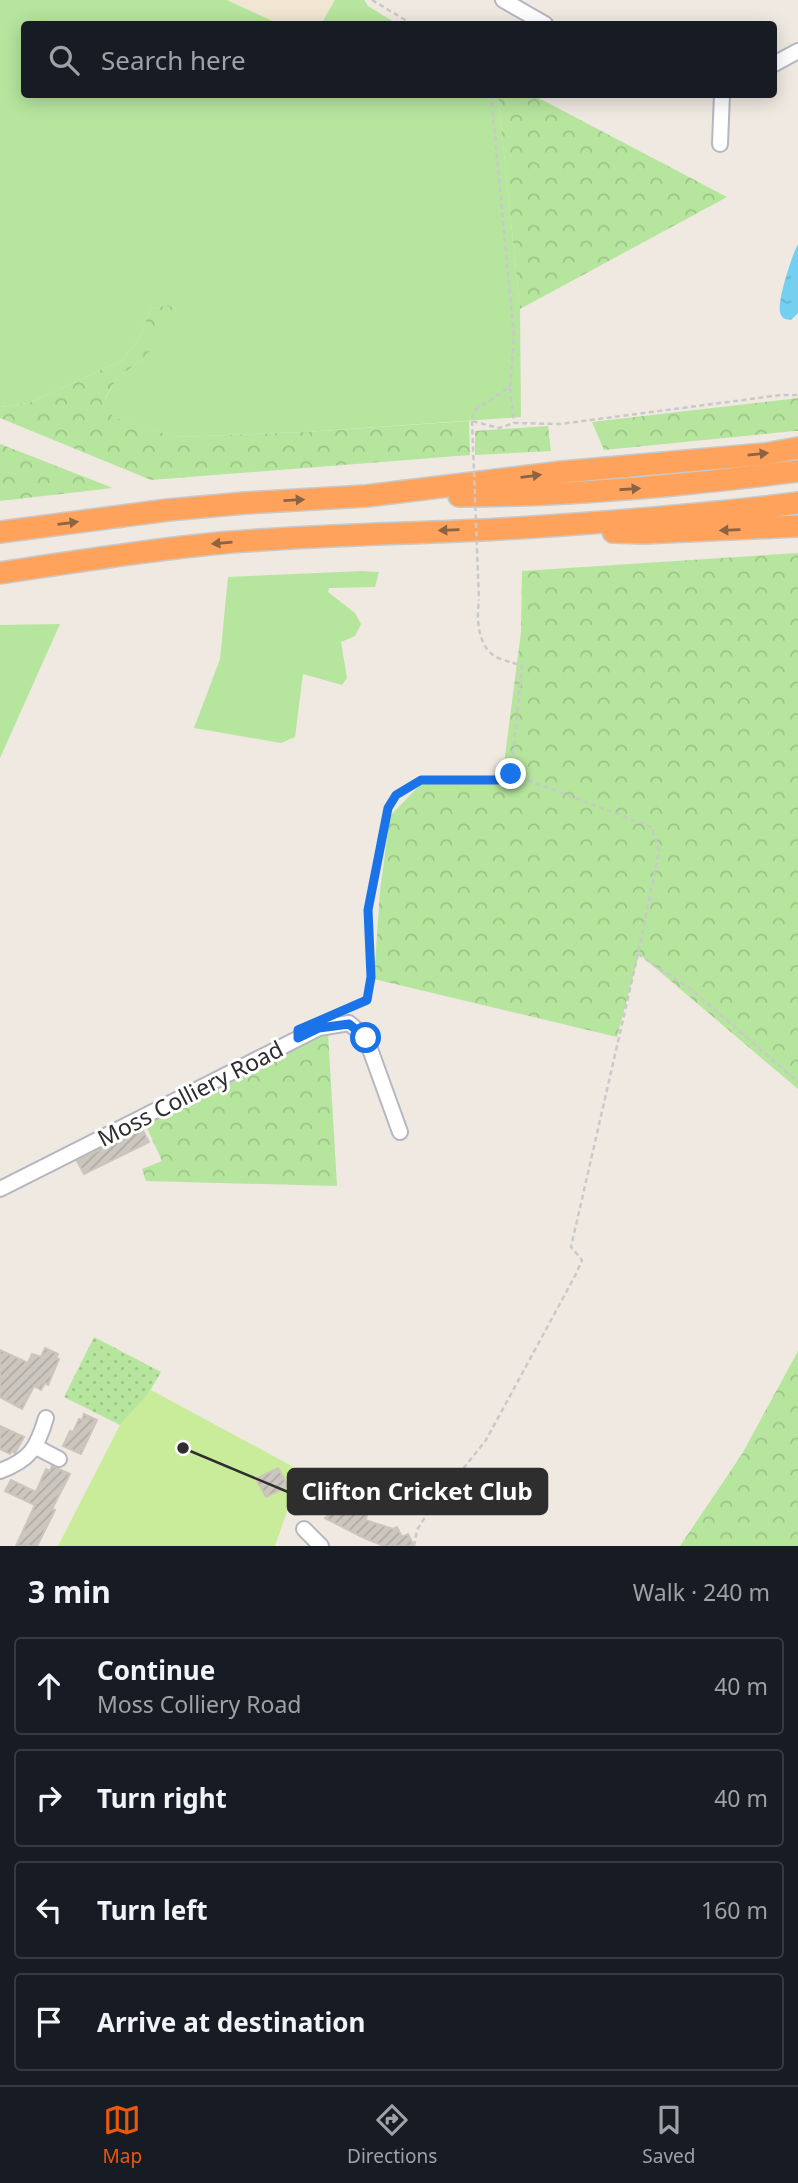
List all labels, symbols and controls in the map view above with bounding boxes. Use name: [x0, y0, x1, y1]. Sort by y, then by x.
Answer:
search box: [21, 21, 777, 98]
icon: search: [45, 41, 83, 79]
text: Search here: [101, 42, 246, 78]
one-way arrow: [747, 448, 769, 459]
one-way arrow: [520, 470, 542, 481]
one-way arrow: [619, 483, 641, 494]
one-way arrow: [283, 494, 305, 505]
one-way arrow: [57, 517, 79, 528]
one-way arrow: [719, 524, 741, 535]
one-way arrow: [437, 525, 459, 536]
one-way arrow: [210, 538, 232, 549]
route end: [495, 758, 526, 789]
route start: [350, 1022, 381, 1053]
street label: Moss Colliery Road: [92, 1032, 288, 1154]
callout: Clifton Cricket Club: [288, 1469, 547, 1514]
text: Clifton Cricket Club: [301, 1474, 533, 1507]
text: 3 min: [28, 1571, 111, 1612]
text: Walk · 240 m: [633, 1576, 770, 1608]
text: Continue: [97, 1652, 215, 1688]
icon: ahead: [30, 1667, 68, 1705]
text: 40 m: [714, 1670, 768, 1702]
text: Moss Colliery Road: [97, 1688, 302, 1720]
icon: right: [30, 1779, 68, 1817]
text: Turn right: [97, 1780, 227, 1816]
text: 40 m: [714, 1782, 768, 1814]
icon: left: [30, 1891, 68, 1929]
text: Turn left: [97, 1892, 208, 1928]
text: 160 m: [701, 1894, 768, 1926]
icon: arrive: [30, 2003, 68, 2041]
text: Arrive at destination: [97, 2004, 366, 2040]
tab: Map: [103, 2101, 142, 2169]
tab: Directions: [347, 2101, 437, 2169]
tab: Saved: [642, 2101, 695, 2169]

